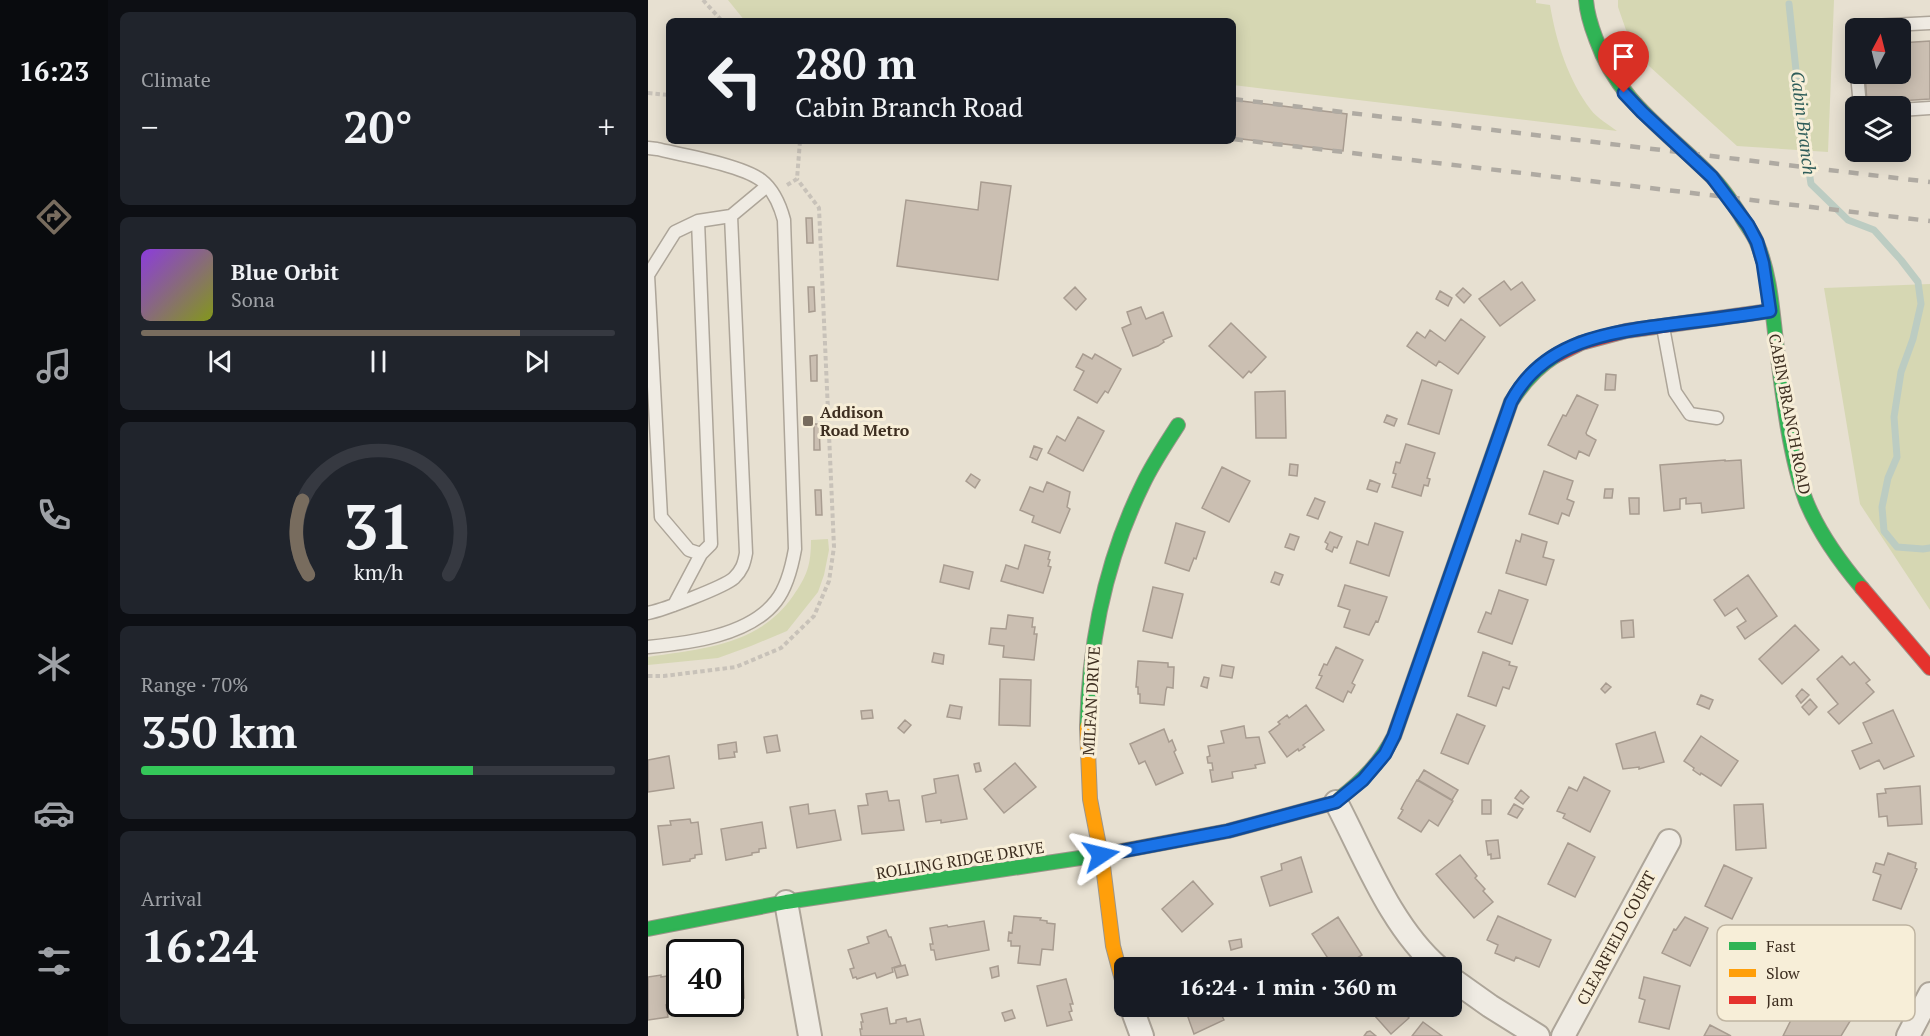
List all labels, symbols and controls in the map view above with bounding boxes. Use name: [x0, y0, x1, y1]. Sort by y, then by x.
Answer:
north arrow: [1845, 18, 1911, 84]
map controls: [1845, 18, 1911, 162]
pin: [1598, 31, 1649, 93]
text: 280 m: [795, 35, 916, 91]
icon: arrive: [1607, 40, 1640, 73]
icon: left: [696, 42, 774, 120]
text: 16:23: [19, 53, 89, 89]
text: Climate: [141, 66, 211, 93]
water label: Cabin Branch: [1786, 70, 1822, 176]
text: Cabin Branch Road: [795, 89, 1023, 125]
text: 20°: [343, 96, 413, 156]
button: layers: [1845, 96, 1911, 162]
text: −: [141, 105, 159, 148]
text: +: [597, 105, 615, 148]
icon: directions: [33, 196, 75, 238]
text: Blue Orbit: [231, 257, 339, 286]
text: Sona: [231, 286, 275, 313]
street label: CABIN BRANCH ROAD: [1764, 332, 1816, 496]
icon: music: [33, 345, 75, 387]
icon: previous: [204, 345, 237, 378]
icon: pause: [362, 345, 395, 378]
icon: next: [520, 345, 553, 378]
place label: Addison Road Metro: [820, 401, 910, 441]
marker: Addison Road Metro: [801, 414, 815, 428]
text: 31: [343, 484, 413, 567]
icon: phone: [33, 494, 75, 536]
text: km/h: [353, 558, 403, 586]
icon: climate: [33, 643, 75, 685]
street label: MILFAN DRIVE: [1077, 646, 1105, 756]
text: Range · 70%: [141, 671, 248, 698]
text: 350 km: [141, 701, 297, 761]
icon: car: [33, 792, 75, 834]
position arrow: [1069, 823, 1133, 887]
street label: ROLLING RIDGE DRIVE: [874, 836, 1046, 884]
street label: CLEARFIELD COURT: [1571, 867, 1661, 1009]
text: Arrival: [141, 885, 202, 912]
text: 16:24: [141, 915, 258, 975]
legend: [1717, 925, 1915, 1021]
text: Fast: [1766, 935, 1796, 957]
speed limit sign: 40: [666, 939, 744, 1017]
icon: filters: [33, 940, 75, 982]
text: Slow: [1766, 962, 1800, 984]
text: 16:24 · 1 min · 360 m: [1179, 972, 1397, 1001]
text: Jam: [1766, 989, 1794, 1011]

